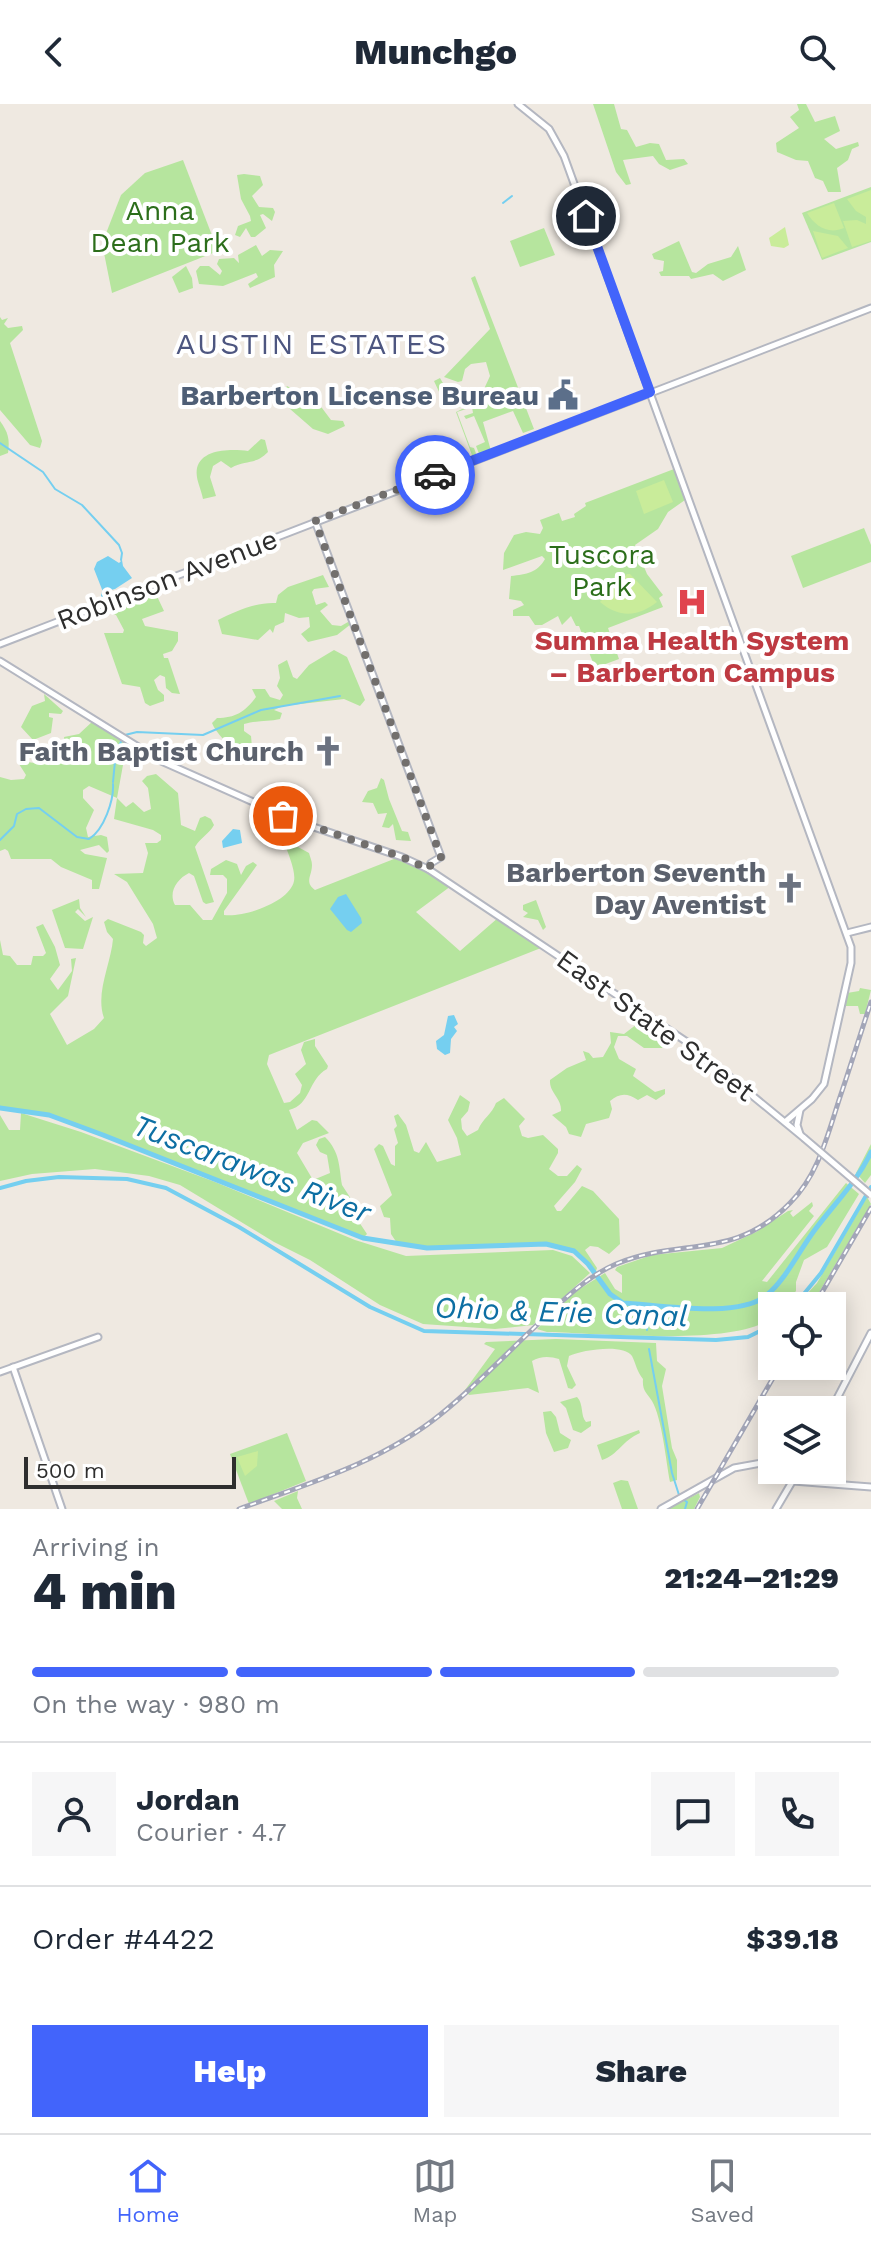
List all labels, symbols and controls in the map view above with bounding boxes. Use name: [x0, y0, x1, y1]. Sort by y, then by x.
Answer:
icon: back: [32, 30, 76, 74]
icon: search: [795, 30, 839, 74]
text: Munchgo: [354, 31, 517, 73]
pin: [552, 182, 620, 250]
park label: Anna Dean Park: [90, 194, 230, 259]
icon: home: [564, 194, 608, 238]
district label: AUSTIN ESTATES: [176, 326, 448, 361]
public building icon: Barberton License Bureau: [546, 378, 580, 412]
place label: Barberton License Bureau: [180, 379, 539, 412]
courier: [395, 435, 475, 515]
icon: car: [413, 453, 457, 497]
street label: Robinson Avenue: [52, 522, 282, 637]
park label: Tuscora Park: [549, 538, 655, 603]
hospital icon: Summa Health System – Barberton Campus: [675, 585, 709, 619]
place label: Summa Health System – Barberton Campus: [535, 624, 849, 689]
church icon: Faith Baptist Church: [311, 734, 345, 768]
place label: Faith Baptist Church: [19, 735, 304, 768]
pin: [249, 782, 317, 850]
icon: bag: [261, 794, 305, 838]
place label: Barberton Seventh Day Aventist: [506, 856, 766, 921]
church icon: Barberton Seventh Day Aventist: [773, 871, 807, 905]
street label: East State Street: [550, 943, 761, 1108]
water label: Tuscarawas River: [128, 1107, 377, 1230]
water label: Ohio & Erie Canal: [434, 1290, 688, 1333]
map controls: [758, 1292, 846, 1484]
button: locate: [758, 1292, 846, 1380]
button: layers: [758, 1396, 846, 1484]
scale bar: [24, 1453, 236, 1489]
text: 500 m: [36, 1458, 105, 1483]
text: Arriving in: [32, 1532, 160, 1562]
text: 21:24–21:29: [664, 1560, 839, 1595]
text: 4 min: [32, 1561, 177, 1622]
text: On the way · 980 m: [32, 1689, 280, 1719]
button: person: [32, 1772, 116, 1856]
button: chat: [651, 1772, 735, 1856]
button: phone: [755, 1772, 839, 1856]
text: Jordan: [136, 1782, 240, 1817]
text: Courier · 4.7: [136, 1817, 286, 1847]
text: Order #4422: [32, 1921, 215, 1956]
text: $39.18: [746, 1921, 839, 1956]
button: Help: [32, 2025, 428, 2117]
button: Share: [444, 2025, 839, 2117]
tab: Home: [117, 2154, 179, 2227]
tab: Map: [413, 2154, 457, 2227]
tab: Saved: [691, 2154, 754, 2227]

